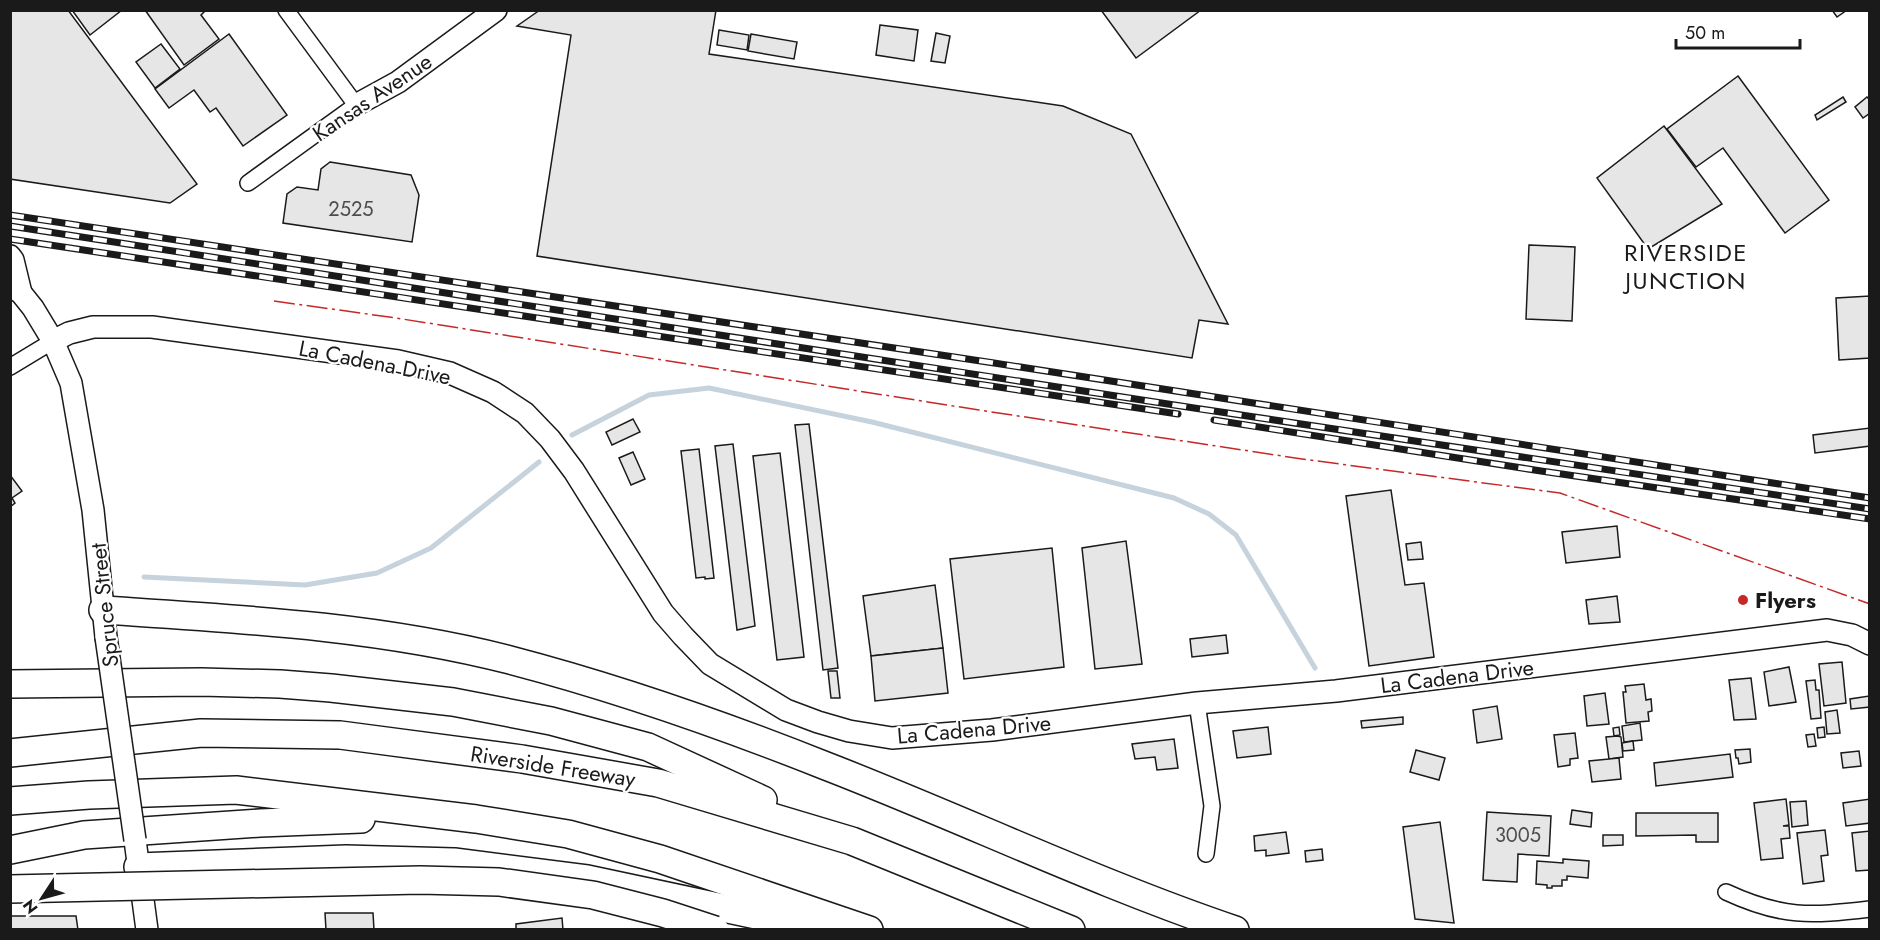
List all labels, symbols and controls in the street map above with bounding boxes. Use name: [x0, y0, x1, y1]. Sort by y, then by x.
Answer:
scale bar: [1676, 12, 1800, 50]
text: 50 m: [1685, 20, 1725, 46]
street label: Kansas Avenue: [306, 45, 438, 149]
house number: 2525: [328, 195, 374, 224]
district label: RIVERSIDE JUNCTION: [1622, 235, 1748, 298]
street label: La Cadena Drive: [296, 332, 454, 392]
street label: Spruce Street: [81, 541, 126, 669]
place label: Flyers: [1755, 584, 1816, 616]
marker: Flyers: [1736, 593, 1750, 607]
street label: La Cadena Drive: [1378, 651, 1536, 701]
street label: La Cadena Drive: [896, 706, 1052, 752]
street label: Riverside Freeway: [468, 737, 638, 795]
house number: 3005: [1495, 821, 1541, 850]
north arrow: [12, 868, 72, 928]
text: N: [17, 895, 43, 918]

